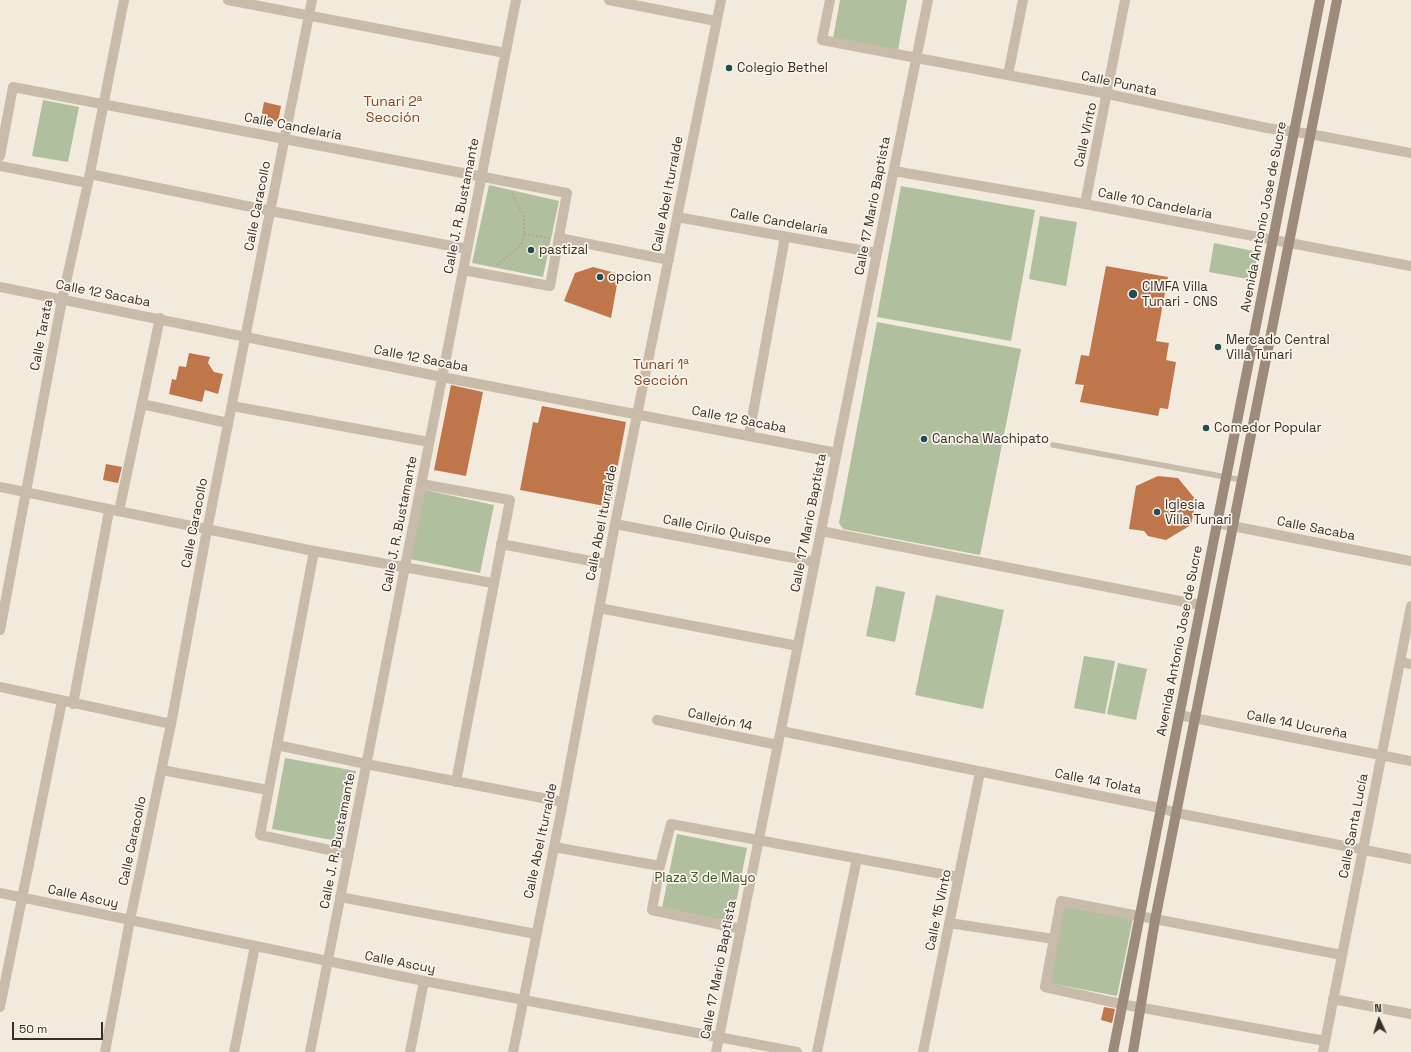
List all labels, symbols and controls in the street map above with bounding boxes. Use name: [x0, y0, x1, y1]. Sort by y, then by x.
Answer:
place label: Colegio Bethel: [737, 60, 828, 76]
marker: Colegio Bethel: [724, 63, 734, 73]
street label: Calle Punata: [1080, 68, 1158, 100]
district label: Tunari 2ª Sección: [362, 94, 424, 126]
street label: Calle Vinto: [1072, 101, 1100, 169]
street label: Calle Candelaria: [243, 110, 343, 144]
street label: Avenida Antonio Jose de Sucre: [1238, 120, 1290, 314]
street label: Calle Abel Iturralde: [649, 135, 687, 253]
street label: Calle 17 Mario Baptista: [852, 135, 894, 277]
street label: Calle J. R. Bustamante: [441, 137, 483, 275]
street label: Calle Caracollo: [242, 160, 274, 252]
street label: Calle 10 Candelaria: [1096, 185, 1214, 223]
street label: Calle Candelaria: [729, 206, 829, 238]
place label: pastizal: [539, 242, 588, 258]
marker: pastizal: [526, 245, 536, 255]
place label: opcion: [608, 269, 651, 285]
marker: opcion: [595, 272, 605, 282]
street label: Calle 12 Sacaba: [54, 277, 152, 311]
place label: CIMFA Villa Tunari - CNS: [1142, 279, 1218, 310]
marker: CIMFA Villa Tunari - CNS: [1127, 288, 1139, 300]
street label: Calle Tarata: [27, 298, 57, 372]
place label: Mercado Central Villa Tunari: [1226, 332, 1330, 363]
street label: Calle 12 Sacaba: [372, 342, 470, 376]
marker: Mercado Central Villa Tunari: [1213, 342, 1223, 352]
district label: Tunari 1ª Sección: [630, 357, 692, 390]
street label: Calle 12 Sacaba: [690, 403, 788, 437]
place label: Comedor Popular: [1214, 420, 1321, 436]
marker: Comedor Popular: [1201, 423, 1211, 433]
place label: Cancha Wachipato: [932, 431, 1049, 447]
marker: Cancha Wachipato: [919, 434, 929, 444]
street label: Calle 17 Mario Baptista: [788, 452, 830, 594]
street label: Calle J. R. Bustamante: [379, 455, 421, 593]
street label: Calle Abel Iturralde: [583, 464, 621, 582]
street label: Calle Caracollo: [179, 477, 211, 569]
place label: Iglesia Villa Tunari: [1165, 497, 1232, 528]
marker: Iglesia Villa Tunari: [1152, 507, 1162, 517]
street label: Calle Cirilo Quispe: [661, 512, 773, 548]
street label: Calle Sacaba: [1275, 514, 1357, 544]
street label: Avenida Antonio Jose de Sucre: [1154, 544, 1206, 738]
street label: Callejón 14: [686, 706, 754, 734]
street label: Calle 14 Ucureña: [1245, 708, 1349, 742]
street label: Calle 14 Tolata: [1053, 766, 1143, 798]
street label: Calle J. R. Bustamante: [317, 772, 359, 910]
street label: Calle Santa Lucía: [1336, 772, 1372, 880]
street label: Calle Abel Iturralde: [521, 782, 561, 900]
street label: Calle Caracollo: [116, 795, 150, 887]
street label: Calle 15 Vinto: [923, 868, 955, 952]
park label: Plaza 3 de Mayo: [654, 870, 756, 886]
street label: Calle Ascuy: [46, 882, 120, 912]
street label: Calle 17 Mario Baptista: [698, 899, 740, 1041]
street label: Calle Ascuy: [363, 948, 437, 978]
north arrow: [1359, 1000, 1399, 1040]
text: N: [1374, 1001, 1382, 1015]
scale bar: [14, 1014, 105, 1040]
text: 50 m: [19, 1021, 47, 1037]

